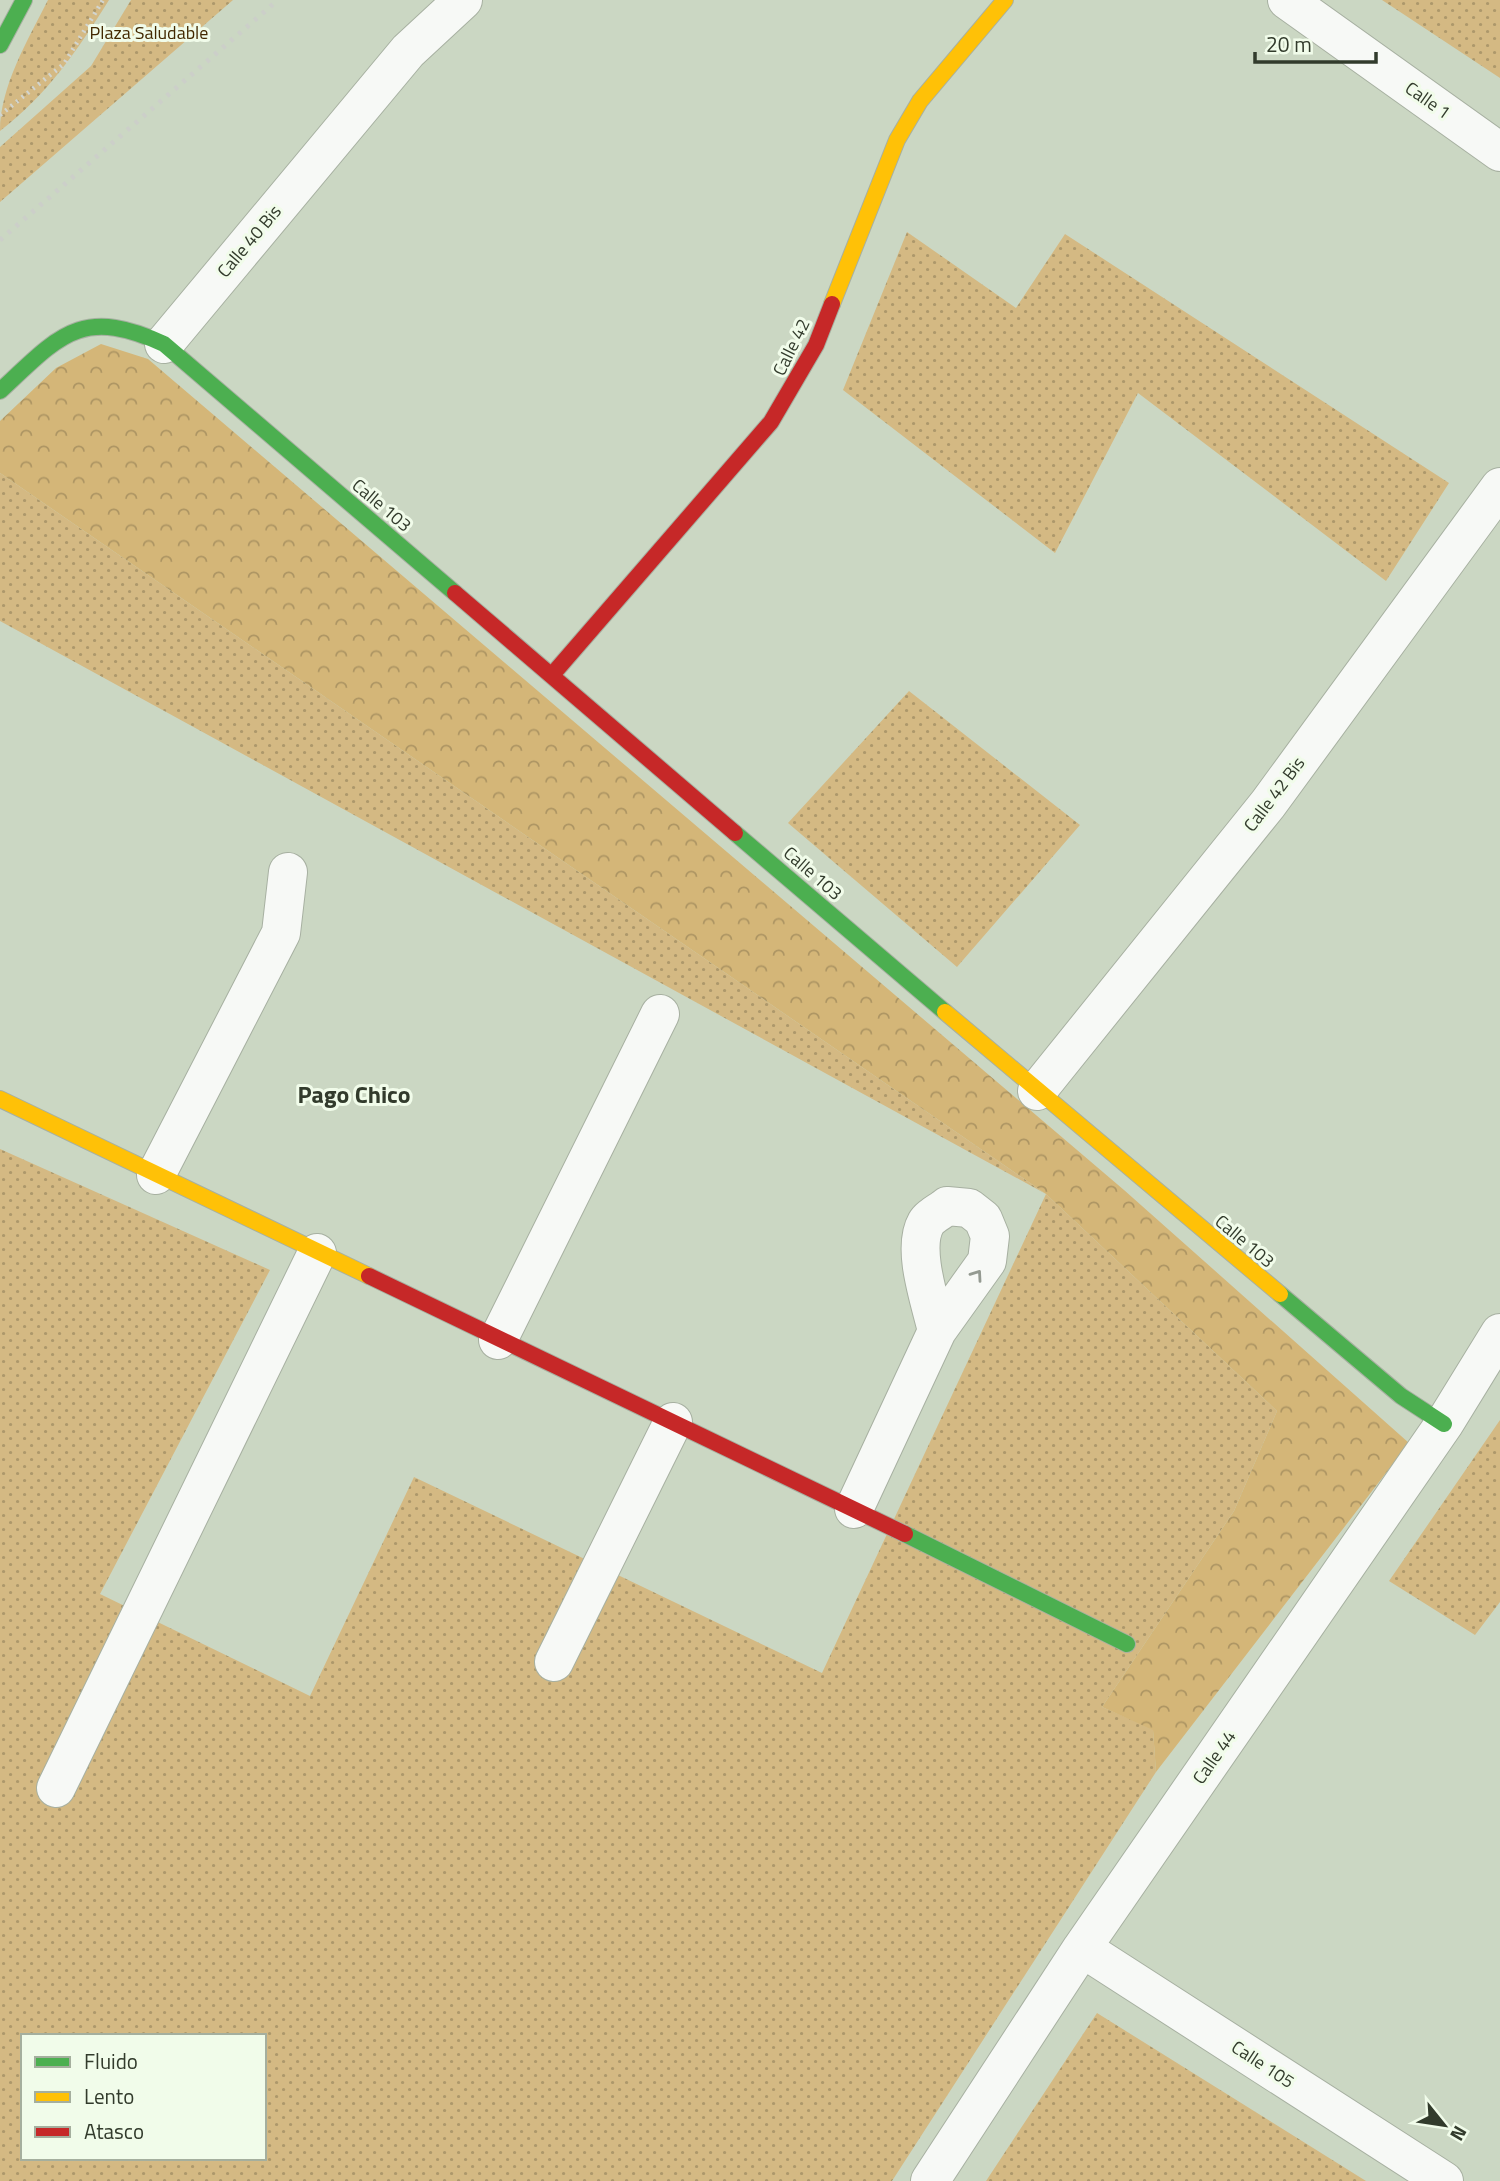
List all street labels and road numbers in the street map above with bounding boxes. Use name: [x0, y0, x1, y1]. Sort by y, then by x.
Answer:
street label: Calle 1: [1400, 75, 1456, 125]
street label: Calle 40 Bis: [210, 199, 288, 283]
street label: Calle 42: [766, 314, 816, 380]
street label: Calle 103: [346, 472, 418, 538]
street label: Calle 42 Bis: [1237, 751, 1311, 837]
street label: Calle 103: [778, 840, 848, 906]
street label: Calle 103: [1209, 1208, 1281, 1274]
street label: Calle 44: [1186, 1725, 1242, 1789]
street label: Calle 105: [1226, 2034, 1300, 2094]

